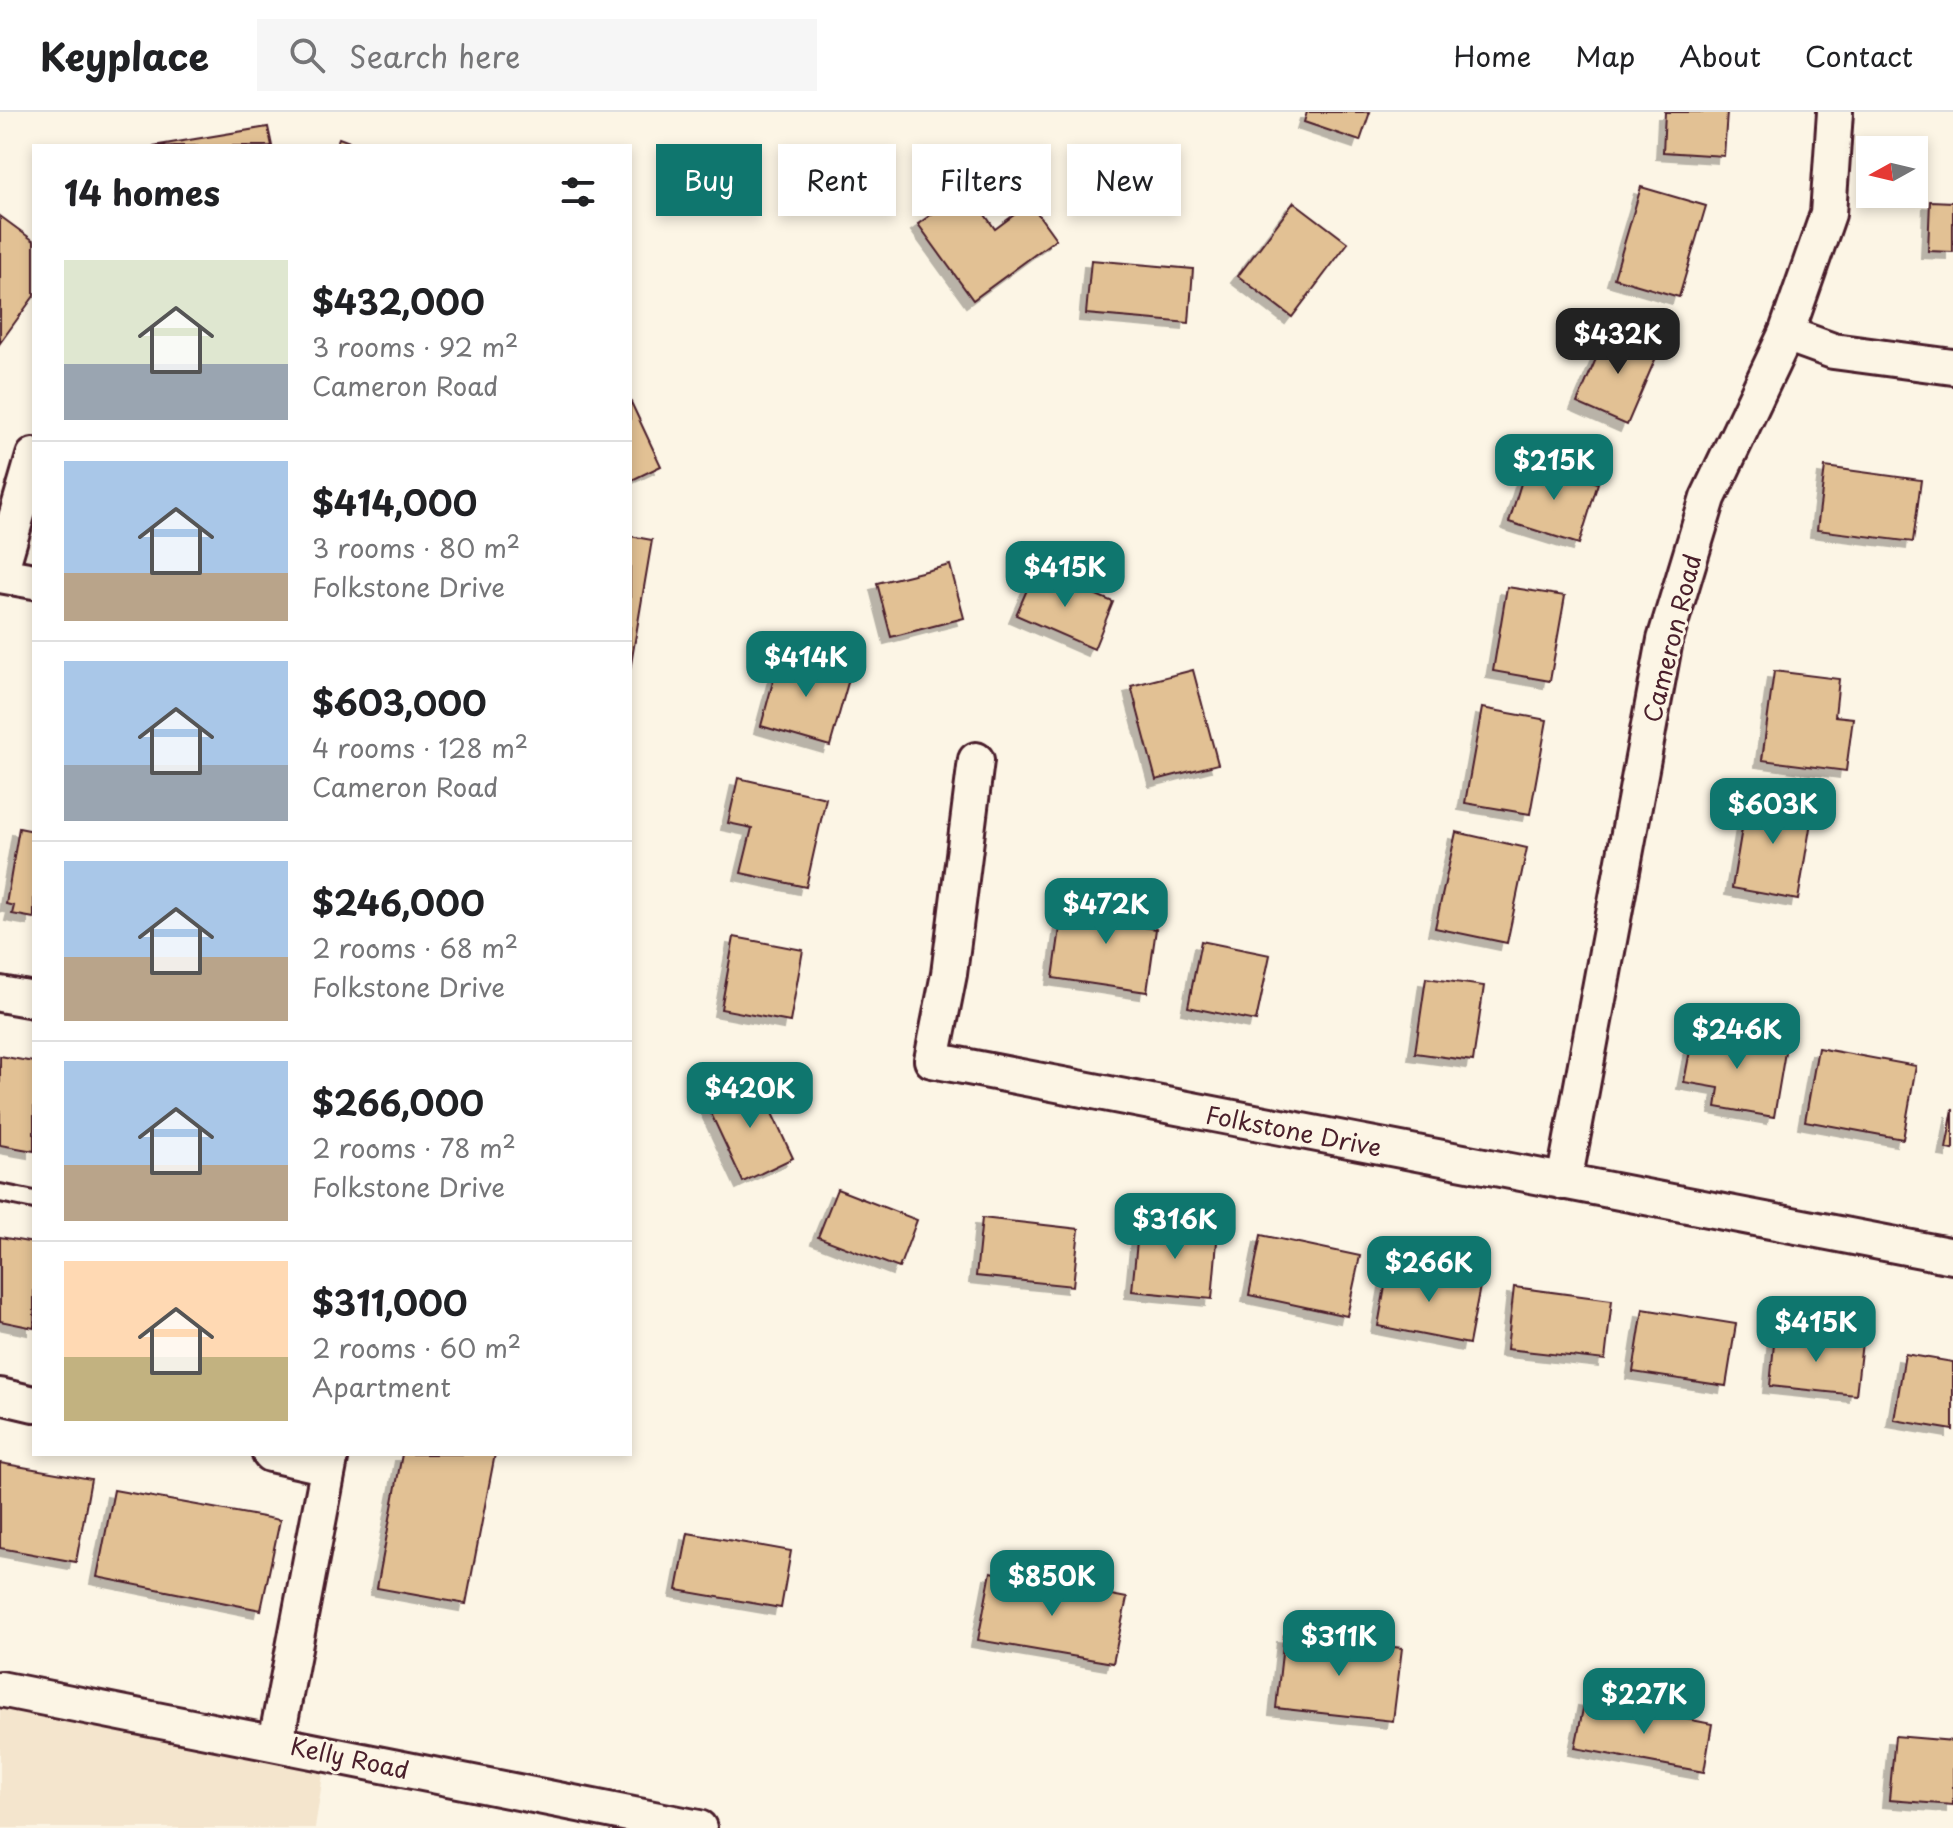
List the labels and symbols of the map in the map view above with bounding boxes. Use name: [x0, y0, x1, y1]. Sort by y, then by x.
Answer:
north arrow: [1856, 136, 1928, 208]
pin: $432K: [1562, 308, 1674, 376]
pin: $215K: [1498, 434, 1610, 502]
pin: $415K: [1009, 541, 1121, 609]
street label: Cameron Road: [1633, 550, 1709, 726]
pin: $414K: [750, 631, 862, 699]
pin: $603K: [1717, 778, 1829, 846]
pin: $472K: [1050, 878, 1162, 946]
pin: $246K: [1681, 1003, 1793, 1071]
pin: $420K: [694, 1062, 806, 1130]
street label: Folkstone Drive: [1203, 1095, 1385, 1165]
pin: $316K: [1119, 1193, 1231, 1261]
pin: $266K: [1373, 1236, 1485, 1304]
pin: $415K: [1760, 1296, 1872, 1364]
pin: $850K: [996, 1550, 1108, 1618]
pin: $311K: [1283, 1610, 1395, 1678]
pin: $227K: [1588, 1668, 1700, 1736]
street label: Kelly Road: [287, 1727, 413, 1787]

